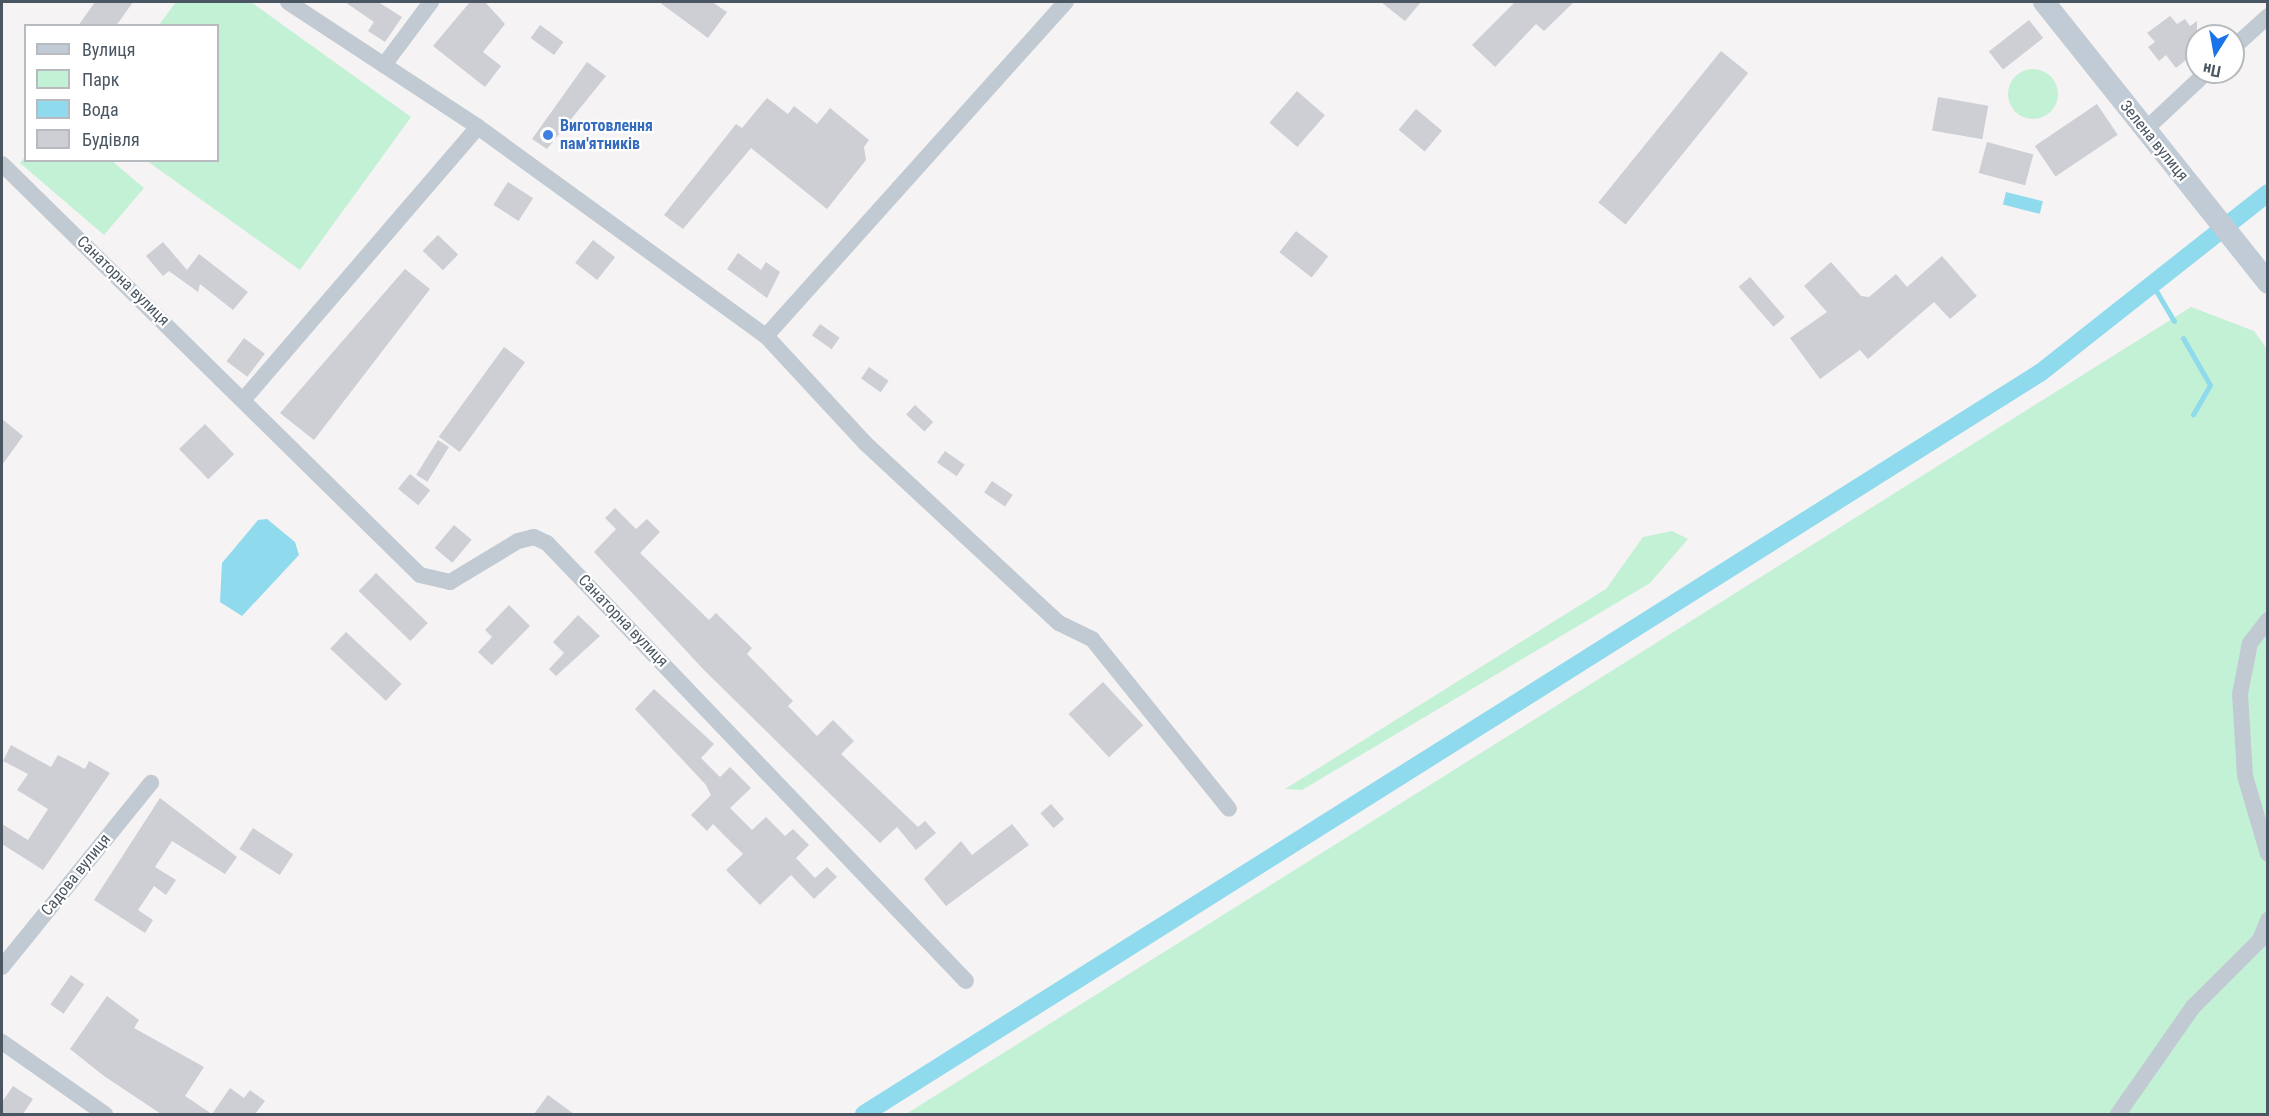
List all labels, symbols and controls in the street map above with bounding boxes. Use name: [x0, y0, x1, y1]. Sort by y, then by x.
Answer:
legend: [24, 24, 219, 162]
north arrow: [2185, 24, 2245, 84]
text: Вулиця: [82, 39, 136, 60]
text: Пн: [2201, 59, 2222, 81]
text: Парк: [82, 69, 119, 90]
street label: Зелена вулиця: [2116, 97, 2192, 185]
text: Вода: [82, 99, 119, 120]
place label: Виготовлення пам'ятників: [560, 116, 653, 154]
marker: Виготовлення пам'ятників: [541, 128, 555, 142]
text: Будівля: [82, 129, 140, 150]
street label: Санаторна вулиця: [73, 232, 173, 330]
street label: Санаторна вулиця: [574, 571, 672, 671]
street label: Садова вулиця: [37, 830, 115, 920]

